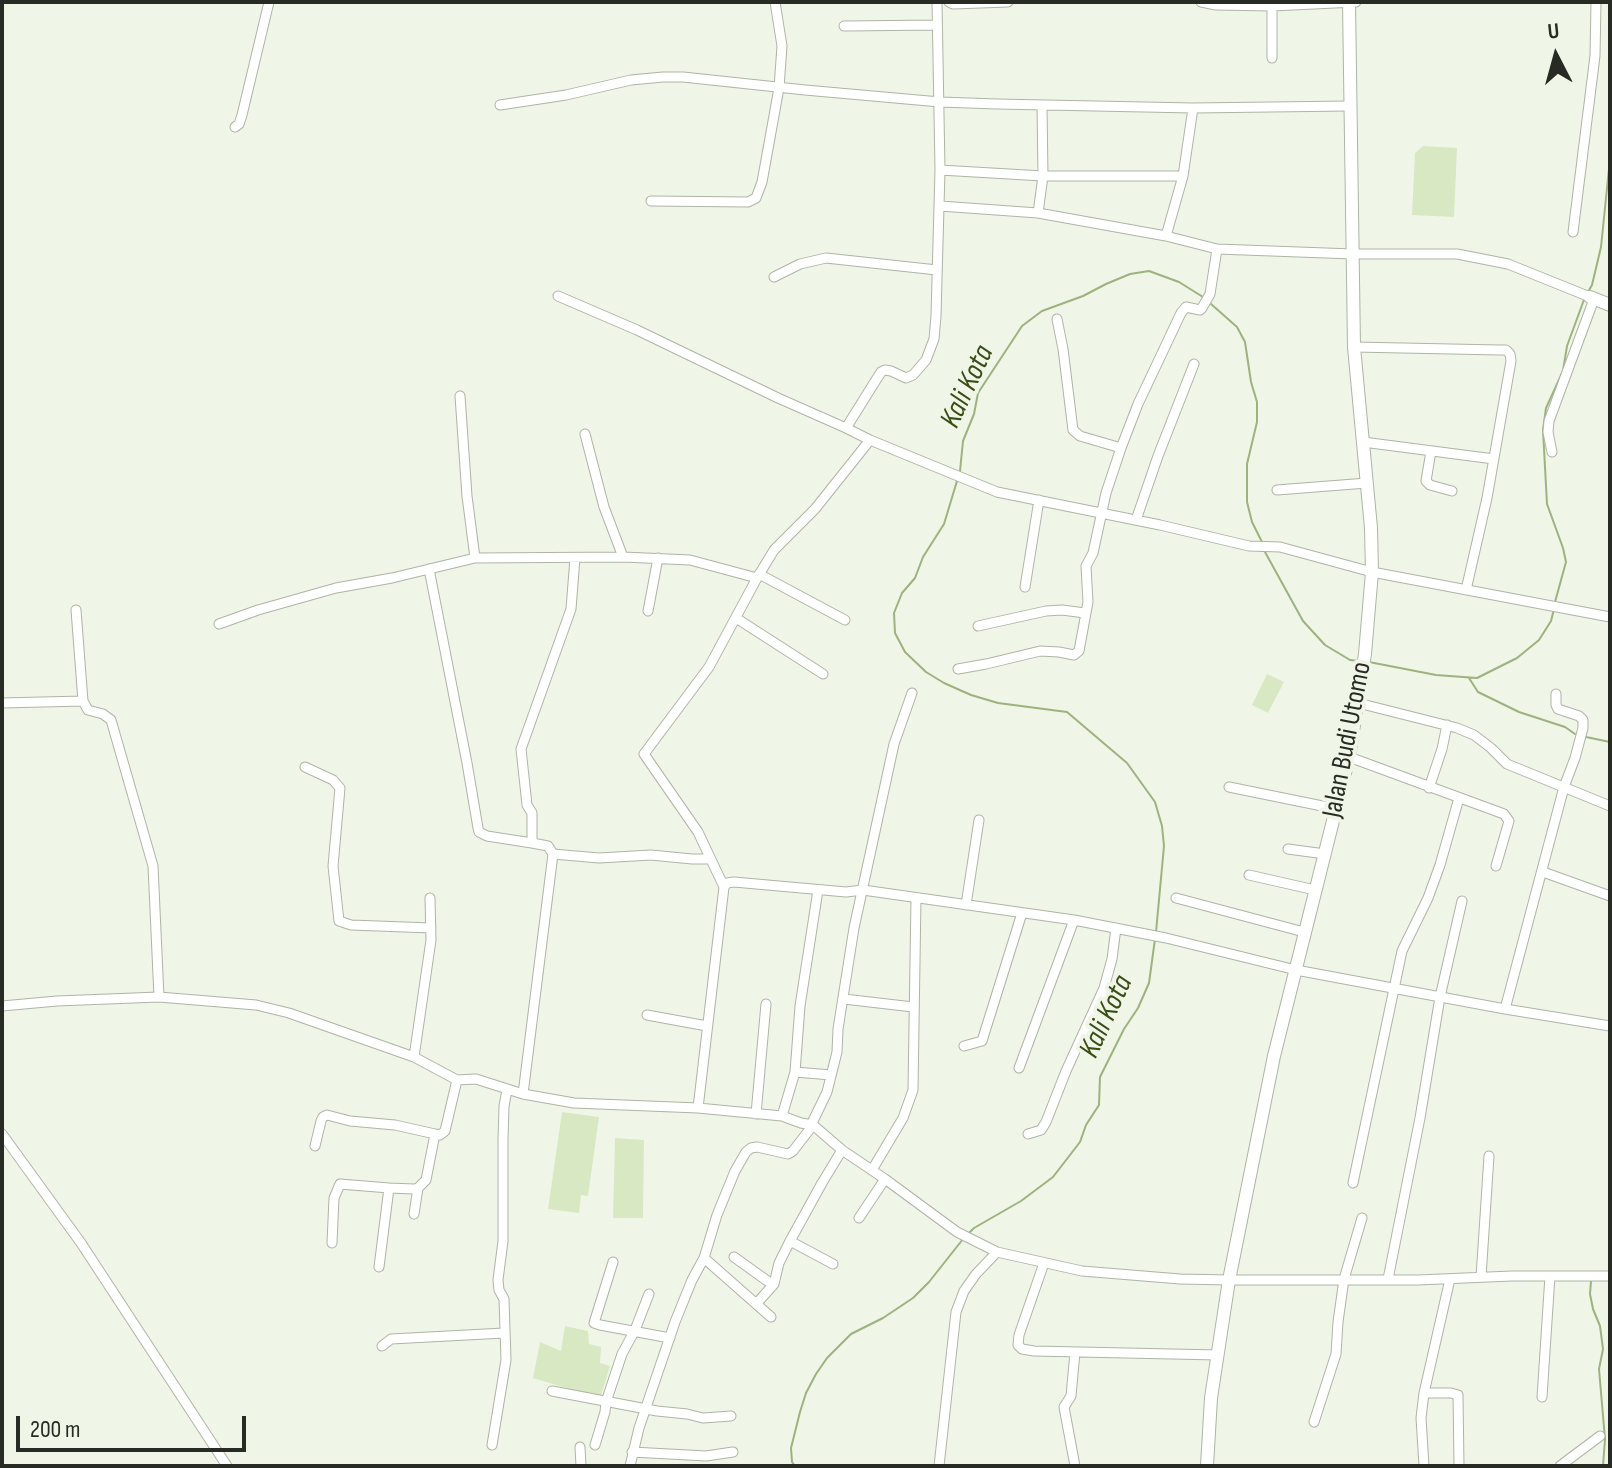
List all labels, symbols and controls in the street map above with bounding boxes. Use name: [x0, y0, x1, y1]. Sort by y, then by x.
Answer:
north arrow: [1516, 16, 1596, 96]
text: U: [1546, 18, 1561, 46]
water label: Kali Kota: [933, 340, 1003, 434]
street label: Jalan Budi Utomo: [1316, 659, 1380, 821]
water label: Kali Kota: [1072, 970, 1142, 1064]
scale bar: [20, 1400, 250, 1450]
text: 200 m: [30, 1415, 81, 1444]

